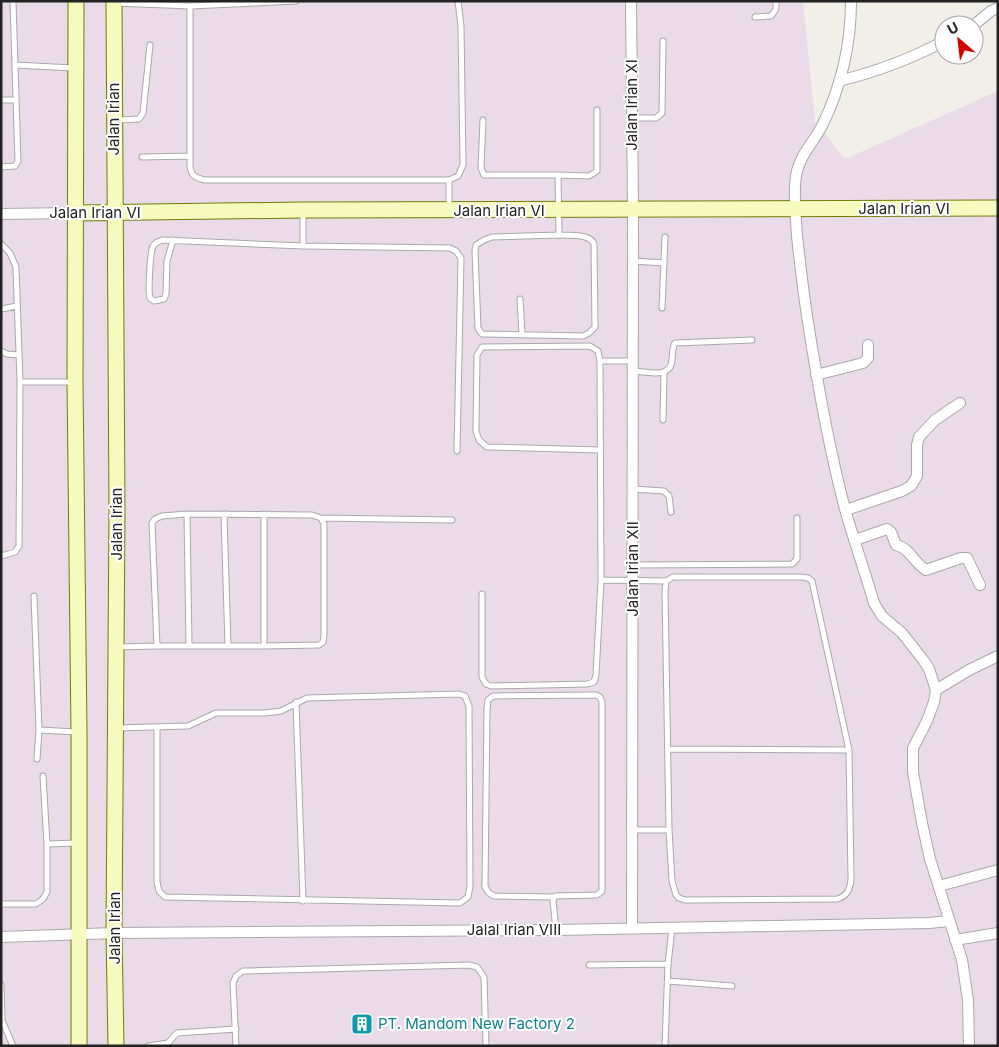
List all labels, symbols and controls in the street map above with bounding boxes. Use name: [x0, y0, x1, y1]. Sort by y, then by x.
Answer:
north arrow: [934, 15, 984, 65]
text: U: [944, 18, 961, 38]
street label: Jalan Irian XI: [622, 59, 641, 151]
street label: Jalan Irian: [104, 83, 123, 155]
street label: Jalan Irian VI: [858, 199, 950, 218]
street label: Jalan Irian VI: [453, 201, 545, 220]
street label: Jalan Irian VI: [49, 203, 141, 222]
street label: Jalan Irian: [107, 488, 126, 560]
street label: Jalan Irian XII: [623, 521, 642, 617]
street label: Jalan Irian: [105, 892, 124, 964]
street label: Jalal Irian VIII: [467, 920, 561, 939]
building icon: PT. Mandom New Factory 2: [350, 1012, 374, 1036]
place label: PT. Mandom New Factory 2: [378, 1014, 575, 1033]

